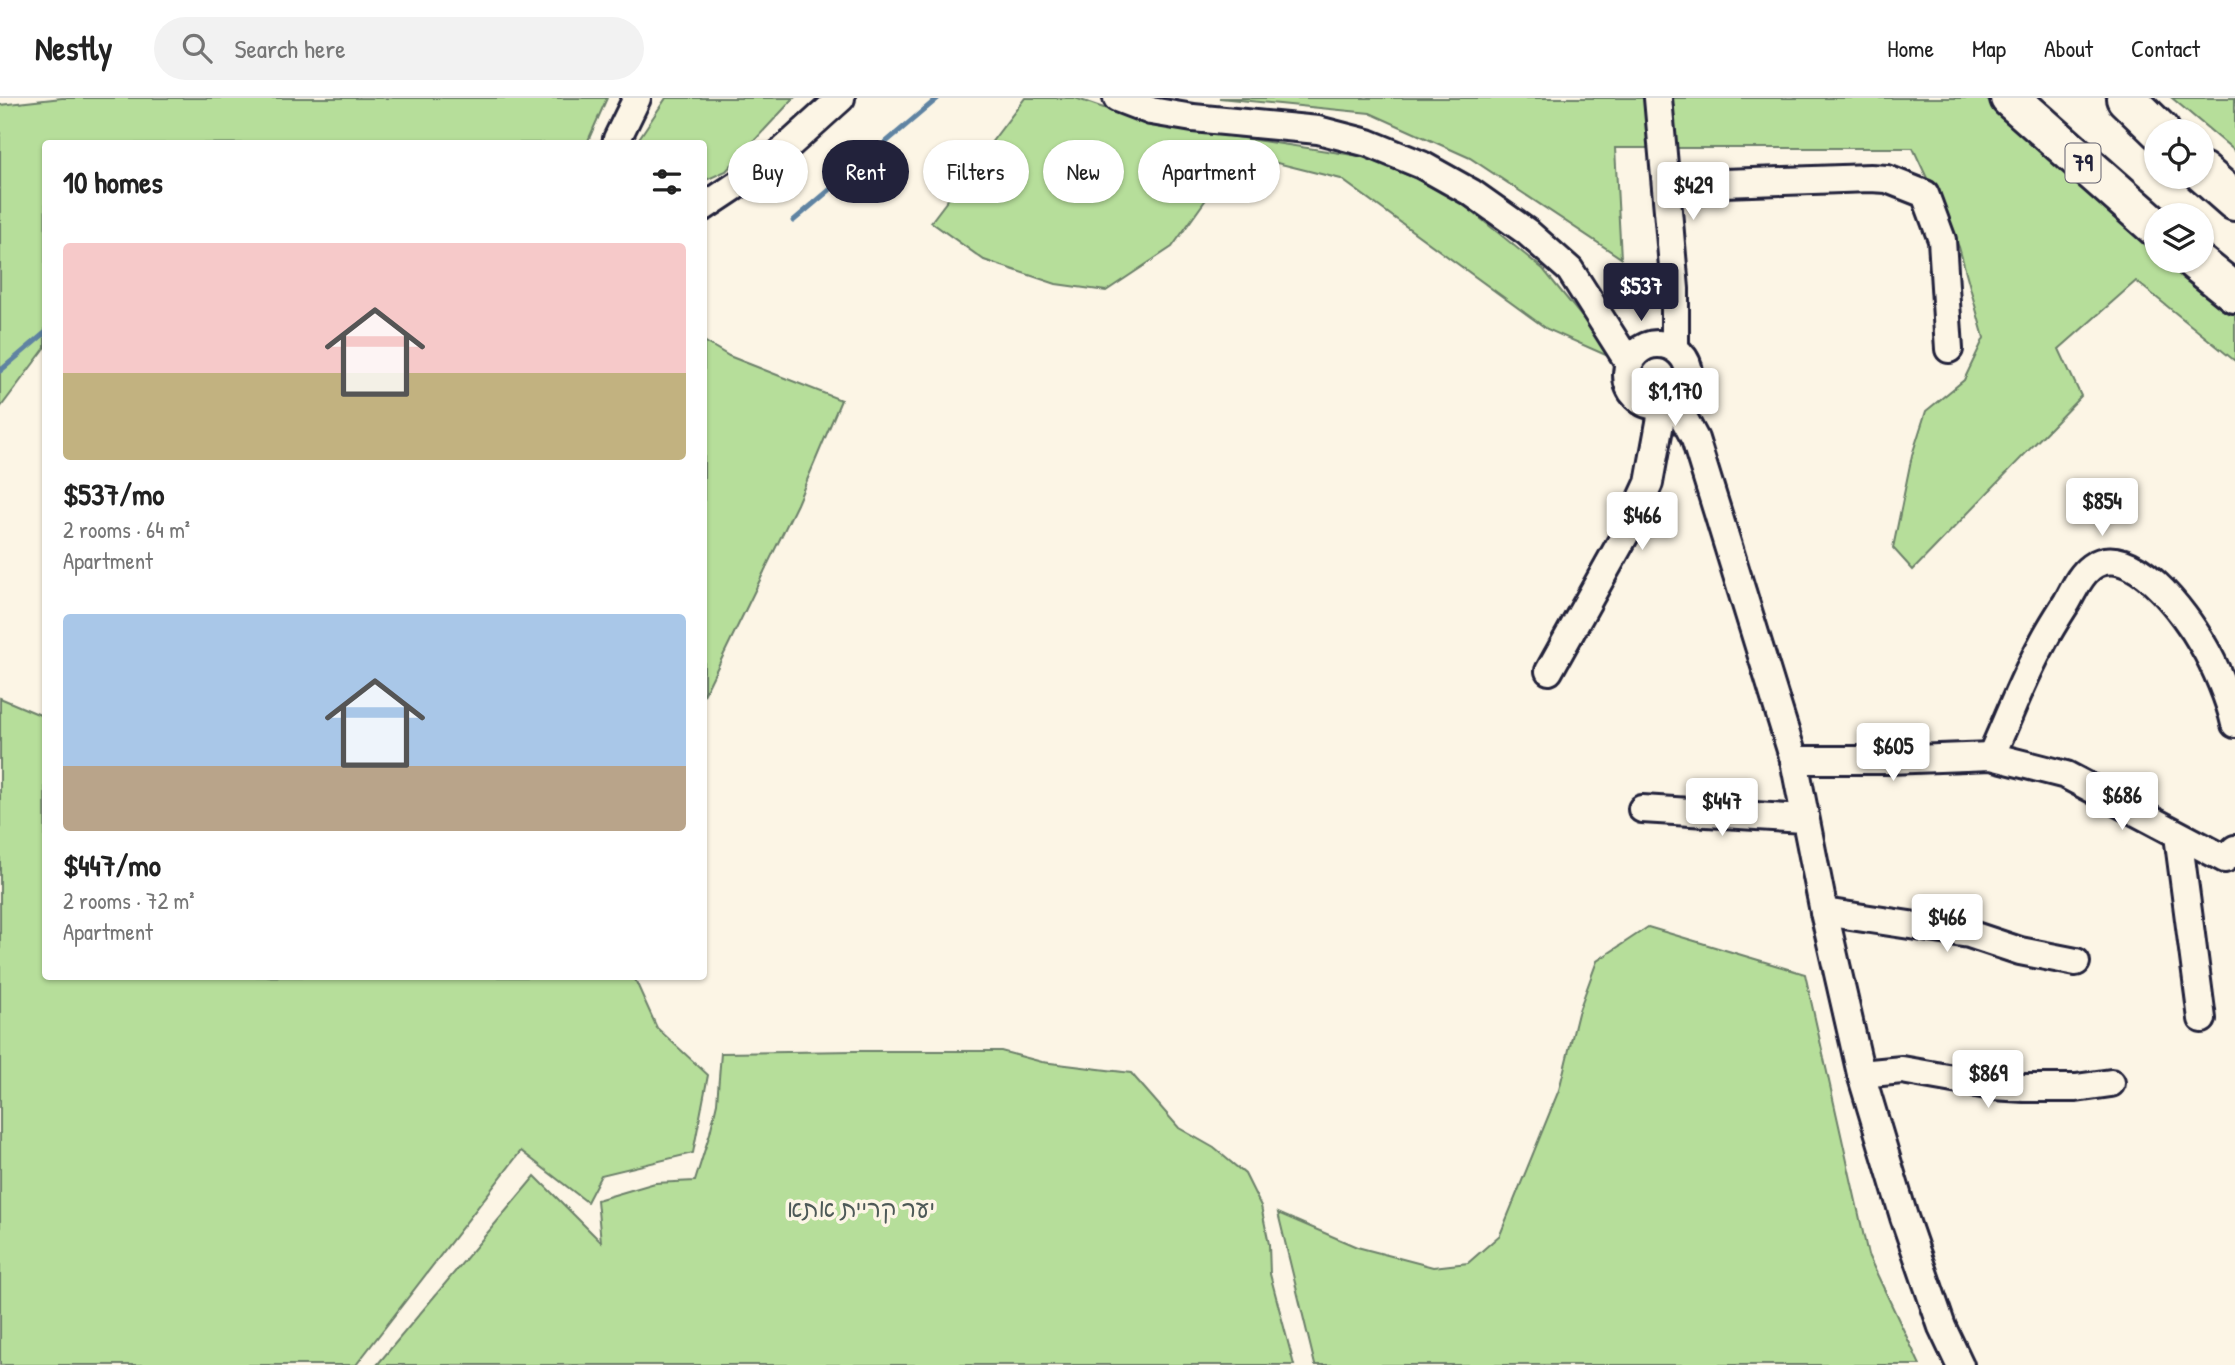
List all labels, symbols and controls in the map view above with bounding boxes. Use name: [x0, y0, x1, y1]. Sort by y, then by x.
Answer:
search box: [154, 17, 644, 80]
text: Nestly: [35, 26, 112, 70]
icon: search: [178, 29, 216, 67]
text: Search here: [234, 31, 346, 66]
text: Home: [1887, 32, 1934, 64]
text: Map: [1972, 32, 2006, 64]
text: About: [2044, 32, 2093, 64]
text: Contact: [2131, 32, 2200, 64]
map controls: [2144, 119, 2214, 273]
button: locate: [2144, 119, 2214, 189]
chip: Buy: [728, 140, 808, 203]
chip: Rent: [822, 140, 909, 203]
chip: Filters: [923, 140, 1029, 203]
chip: New: [1043, 140, 1124, 203]
chip: Apartment: [1138, 140, 1280, 203]
road number: 79: [2066, 144, 2100, 183]
text: 10 homes: [63, 162, 163, 202]
pin: $429: [1652, 162, 1734, 222]
icon: filters: [648, 163, 686, 201]
text: $429: [1673, 169, 1713, 200]
button: layers: [2144, 203, 2214, 273]
pin: $537: [1600, 264, 1682, 323]
text: $537: [1619, 270, 1663, 301]
icon: home: [312, 289, 438, 415]
pin: $1,170: [1618, 368, 1732, 428]
text: $1,170: [1648, 375, 1702, 406]
text: $537/mo: [63, 474, 164, 514]
pin: $854: [2061, 478, 2143, 538]
text: $854: [2082, 485, 2122, 516]
pin: $466: [1601, 492, 1683, 552]
text: $466: [1623, 499, 1661, 530]
text: 2 rooms · 64 m²: [63, 514, 190, 545]
text: Apartment: [63, 545, 153, 576]
icon: home: [312, 660, 438, 786]
pin: $605: [1852, 724, 1934, 783]
text: $605: [1873, 730, 1913, 761]
pin: $686: [2081, 772, 2163, 832]
pin: $447: [1681, 778, 1763, 838]
text: $686: [2102, 779, 2142, 810]
text: $447: [1702, 785, 1742, 816]
text: $447/mo: [63, 845, 161, 885]
text: 2 rooms · 72 m²: [63, 885, 195, 916]
pin: $466: [1906, 894, 1988, 954]
text: $466: [1928, 901, 1966, 932]
text: Apartment: [63, 916, 153, 947]
pin: $869: [1947, 1051, 2029, 1110]
text: $869: [1968, 1057, 2008, 1088]
park label: יער קריית אתא: [787, 1192, 935, 1224]

